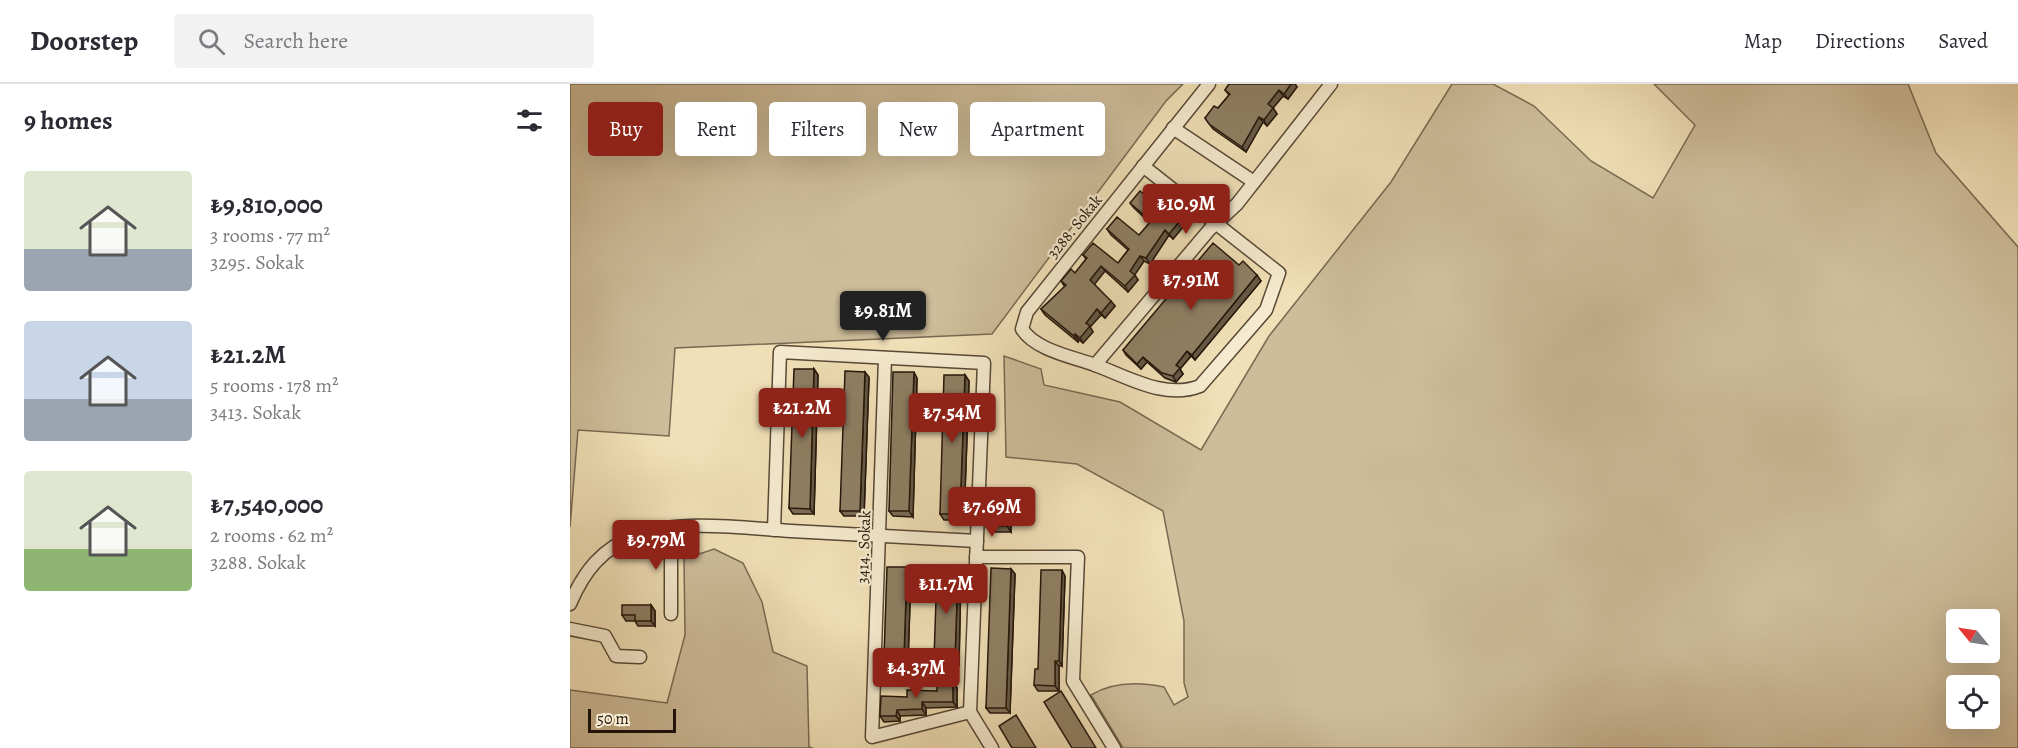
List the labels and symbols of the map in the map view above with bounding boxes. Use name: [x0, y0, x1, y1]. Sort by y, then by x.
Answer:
pin: ₺10.9M: [1137, 184, 1235, 235]
street label: 3288. Sokak: [1042, 190, 1107, 263]
pin: ₺7.91M: [1142, 260, 1240, 311]
pin: ₺9.81M: [834, 291, 932, 342]
pin: ₺21.2M: [753, 388, 851, 439]
pin: ₺7.54M: [903, 393, 1001, 444]
pin: ₺7.69M: [943, 487, 1041, 538]
street label: 3414. Sokak: [852, 510, 876, 584]
pin: ₺9.79M: [607, 520, 705, 571]
pin: ₺11.7M: [897, 564, 995, 615]
north arrow: [1946, 609, 2000, 663]
pin: ₺4.37M: [867, 648, 965, 699]
scale bar: [588, 706, 676, 734]

